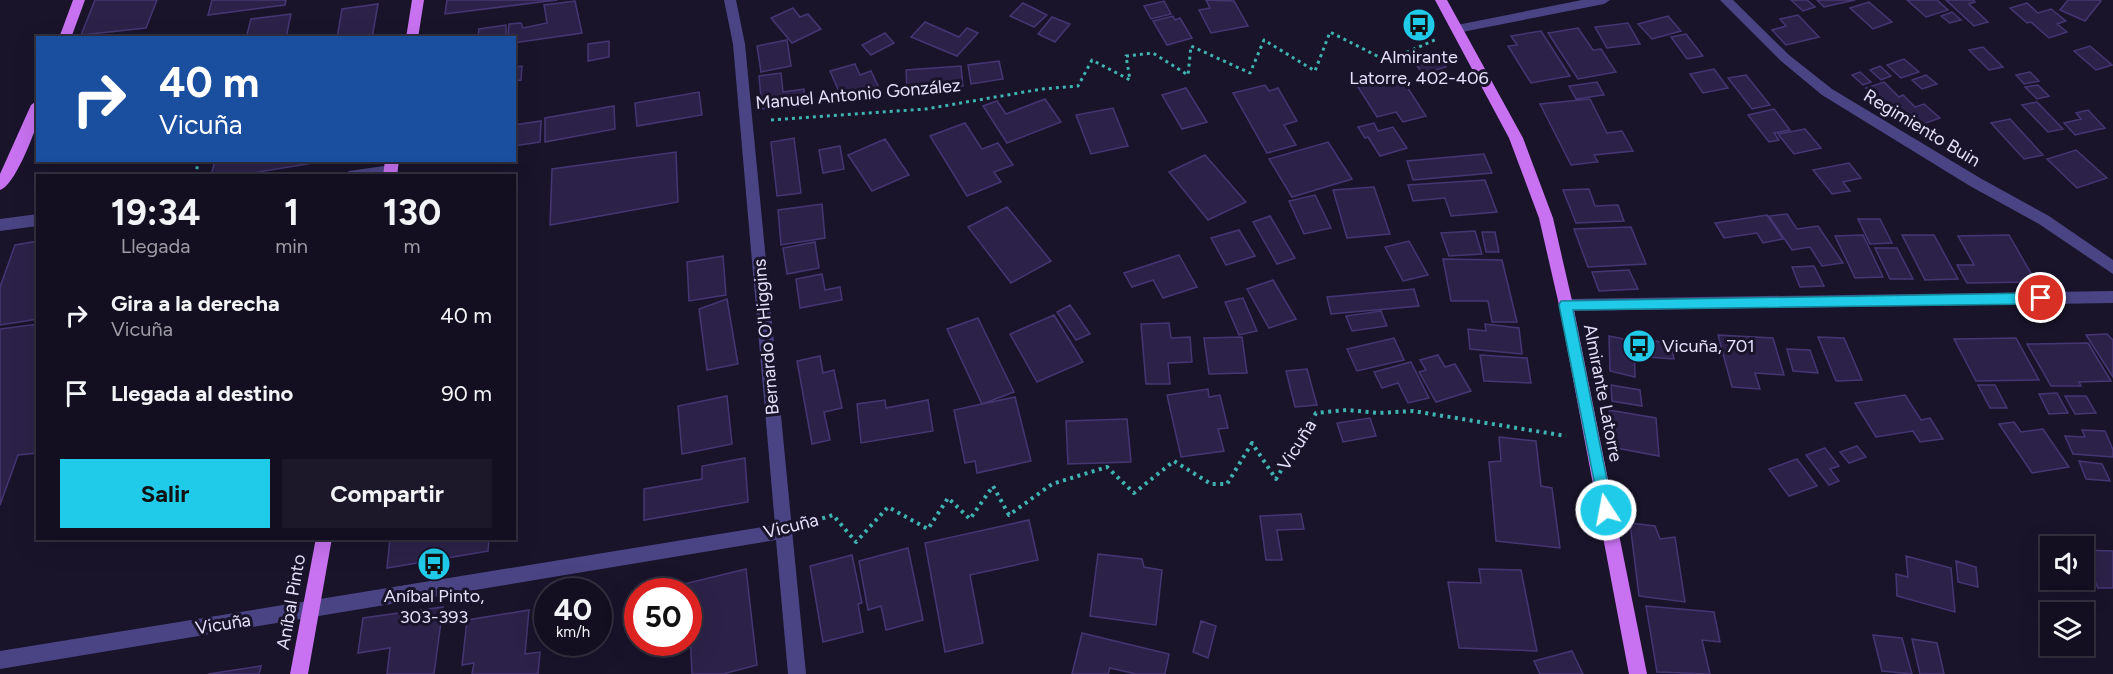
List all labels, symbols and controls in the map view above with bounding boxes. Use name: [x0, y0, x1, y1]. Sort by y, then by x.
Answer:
bus stop icon: Almirante Latorre, 402-406: [1401, 7, 1437, 43]
place label: Almirante Latorre, 402-406: [1349, 46, 1489, 89]
text: 40 m: [159, 57, 259, 108]
icon: right: [60, 60, 138, 138]
street label: Manuel Antonio González: [754, 74, 962, 114]
street label: Regimiento Buin: [1860, 85, 1984, 171]
text: Vicuña: [159, 108, 242, 141]
text: 19:34: [111, 191, 200, 234]
text: 1: [284, 191, 299, 234]
text: 130: [383, 191, 441, 234]
text: Llegada: [121, 234, 190, 258]
text: min: [275, 234, 308, 258]
text: m: [403, 234, 420, 258]
street label: Bernardo O'Higgins: [748, 258, 784, 416]
pin: [2015, 272, 2066, 323]
icon: arrive: [2024, 281, 2057, 314]
text: Gira a la derecha: [111, 290, 280, 317]
icon: right: [60, 299, 93, 332]
text: 40 m: [440, 302, 492, 329]
text: Vicuña: [111, 317, 173, 341]
street label: Almirante Latorre: [1579, 322, 1627, 464]
bus stop icon: Vicuña, 701: [1621, 328, 1657, 364]
place label: Vicuña, 701: [1662, 335, 1755, 357]
icon: arrive: [60, 377, 93, 410]
text: Llegada al destino: [111, 380, 293, 407]
text: 90 m: [441, 380, 492, 407]
street label: Vicuña: [1273, 416, 1321, 474]
button: Salir: [60, 459, 270, 528]
button: Compartir: [282, 459, 492, 528]
position arrow: [1574, 478, 1638, 542]
street label: Vicuña: [761, 509, 821, 543]
map controls: [2040, 536, 2094, 656]
button: sound: [2040, 536, 2094, 590]
bus stop icon: Aníbal Pinto, 303-393: [416, 546, 452, 582]
street label: Aníbal Pinto: [272, 553, 310, 651]
speed limit sign: 50: [624, 578, 702, 656]
place label: Aníbal Pinto, 303-393: [384, 585, 484, 628]
text: 40: [554, 591, 592, 628]
button: layers: [2040, 602, 2094, 656]
street label: Vicuña: [194, 609, 252, 639]
text: km/h: [556, 623, 590, 641]

